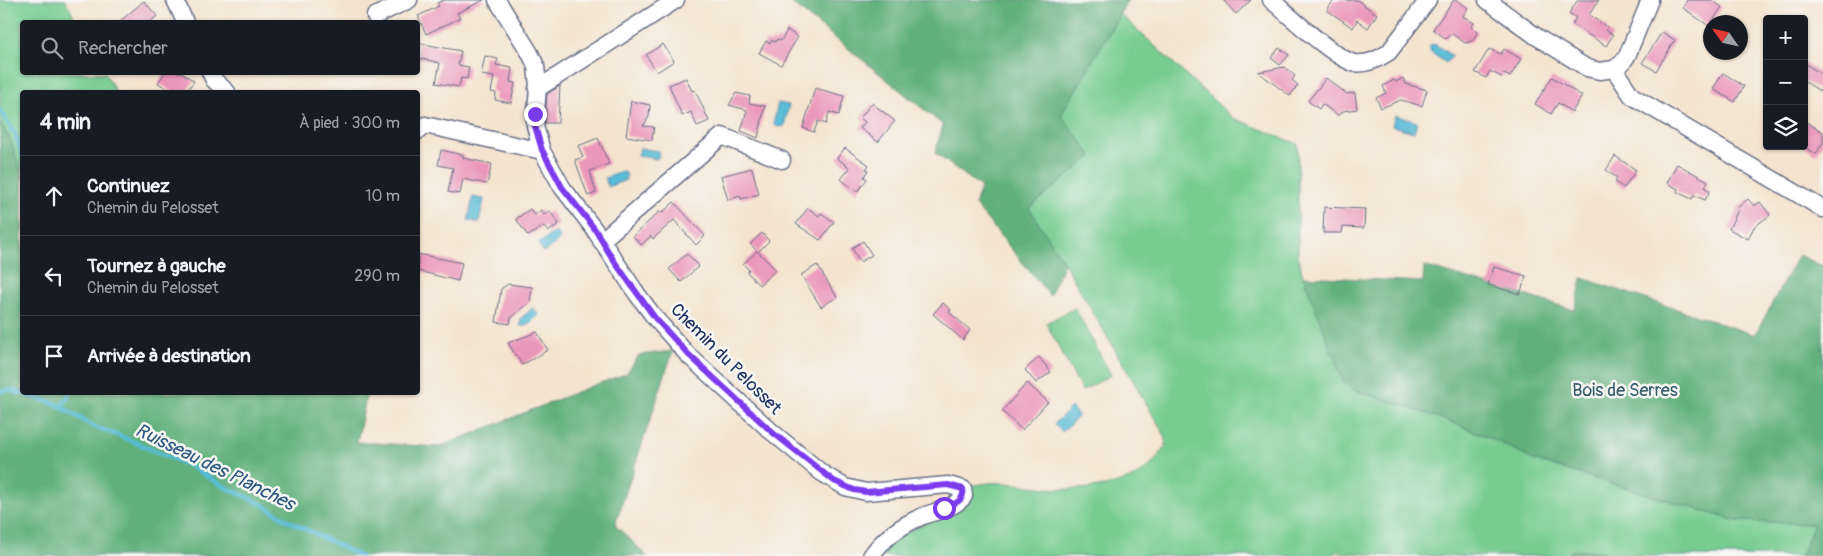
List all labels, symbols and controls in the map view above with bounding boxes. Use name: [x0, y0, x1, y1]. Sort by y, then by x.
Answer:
north arrow: [1703, 15, 1748, 60]
map controls: [1763, 15, 1808, 150]
button: +: [1763, 15, 1808, 60]
search box: [20, 20, 420, 75]
icon: search: [38, 34, 66, 62]
text: Rechercher: [78, 36, 168, 60]
button: −: [1763, 60, 1808, 105]
route end: [524, 103, 547, 126]
button: layers: [1763, 105, 1808, 150]
text: 4 min: [40, 109, 91, 136]
text: À pied · 300 m: [299, 113, 400, 133]
text: Continuez: [87, 174, 170, 198]
icon: ahead: [40, 182, 68, 210]
text: 10 m: [365, 186, 400, 206]
text: Chemin du Pelosset: [87, 198, 219, 218]
text: Tournez à gauche: [87, 254, 226, 278]
icon: left: [40, 262, 68, 290]
text: 290 m: [354, 266, 400, 286]
text: Chemin du Pelosset: [87, 278, 219, 298]
street label: Chemin du Pelosset: [666, 299, 787, 420]
icon: arrive: [40, 342, 68, 370]
text: Arrivée à destination: [87, 344, 251, 368]
park label: Bois de Serres: [1572, 379, 1678, 402]
water label: Ruisseau des Planches: [131, 418, 301, 517]
route start: [933, 497, 956, 520]

